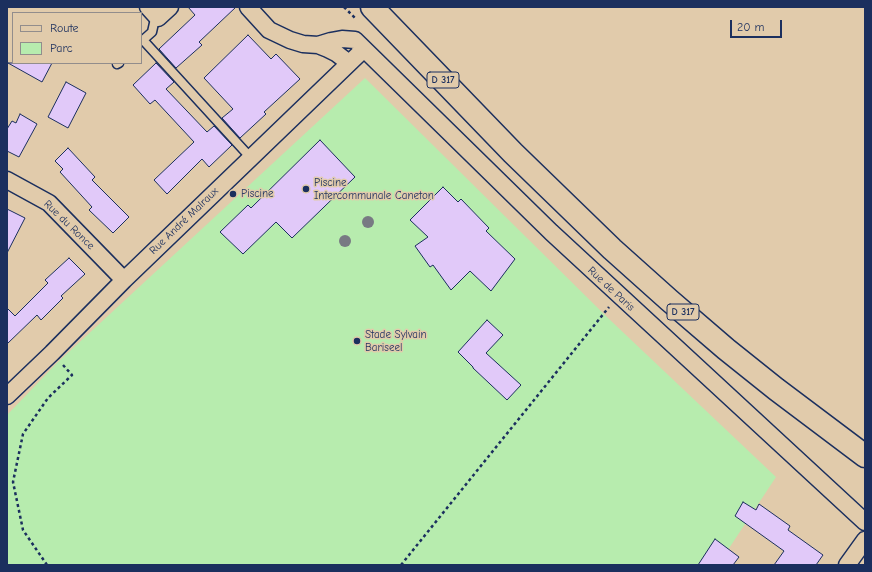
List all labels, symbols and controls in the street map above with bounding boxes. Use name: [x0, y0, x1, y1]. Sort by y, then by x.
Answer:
legend: [12, 12, 142, 64]
scale bar: [732, 12, 784, 38]
text: 20 m: [737, 20, 765, 34]
text: Route: [50, 21, 79, 35]
text: Parc: [50, 41, 73, 55]
road number: D 317: [427, 72, 459, 88]
place label: Piscine Intercommunale Caneton: [314, 176, 434, 202]
marker: Piscine Intercommunale Caneton: [301, 184, 311, 194]
street label: Rue André Malraux: [147, 185, 221, 257]
place label: Piscine: [241, 187, 274, 201]
marker: Piscine: [228, 189, 238, 199]
street label: Rue du Ronce: [41, 197, 97, 253]
street label: Rue de Paris: [585, 264, 637, 314]
road number: D 317: [667, 304, 699, 320]
place label: Stade Sylvain Bariseel: [365, 328, 427, 354]
marker: Stade Sylvain Bariseel: [352, 336, 362, 346]

